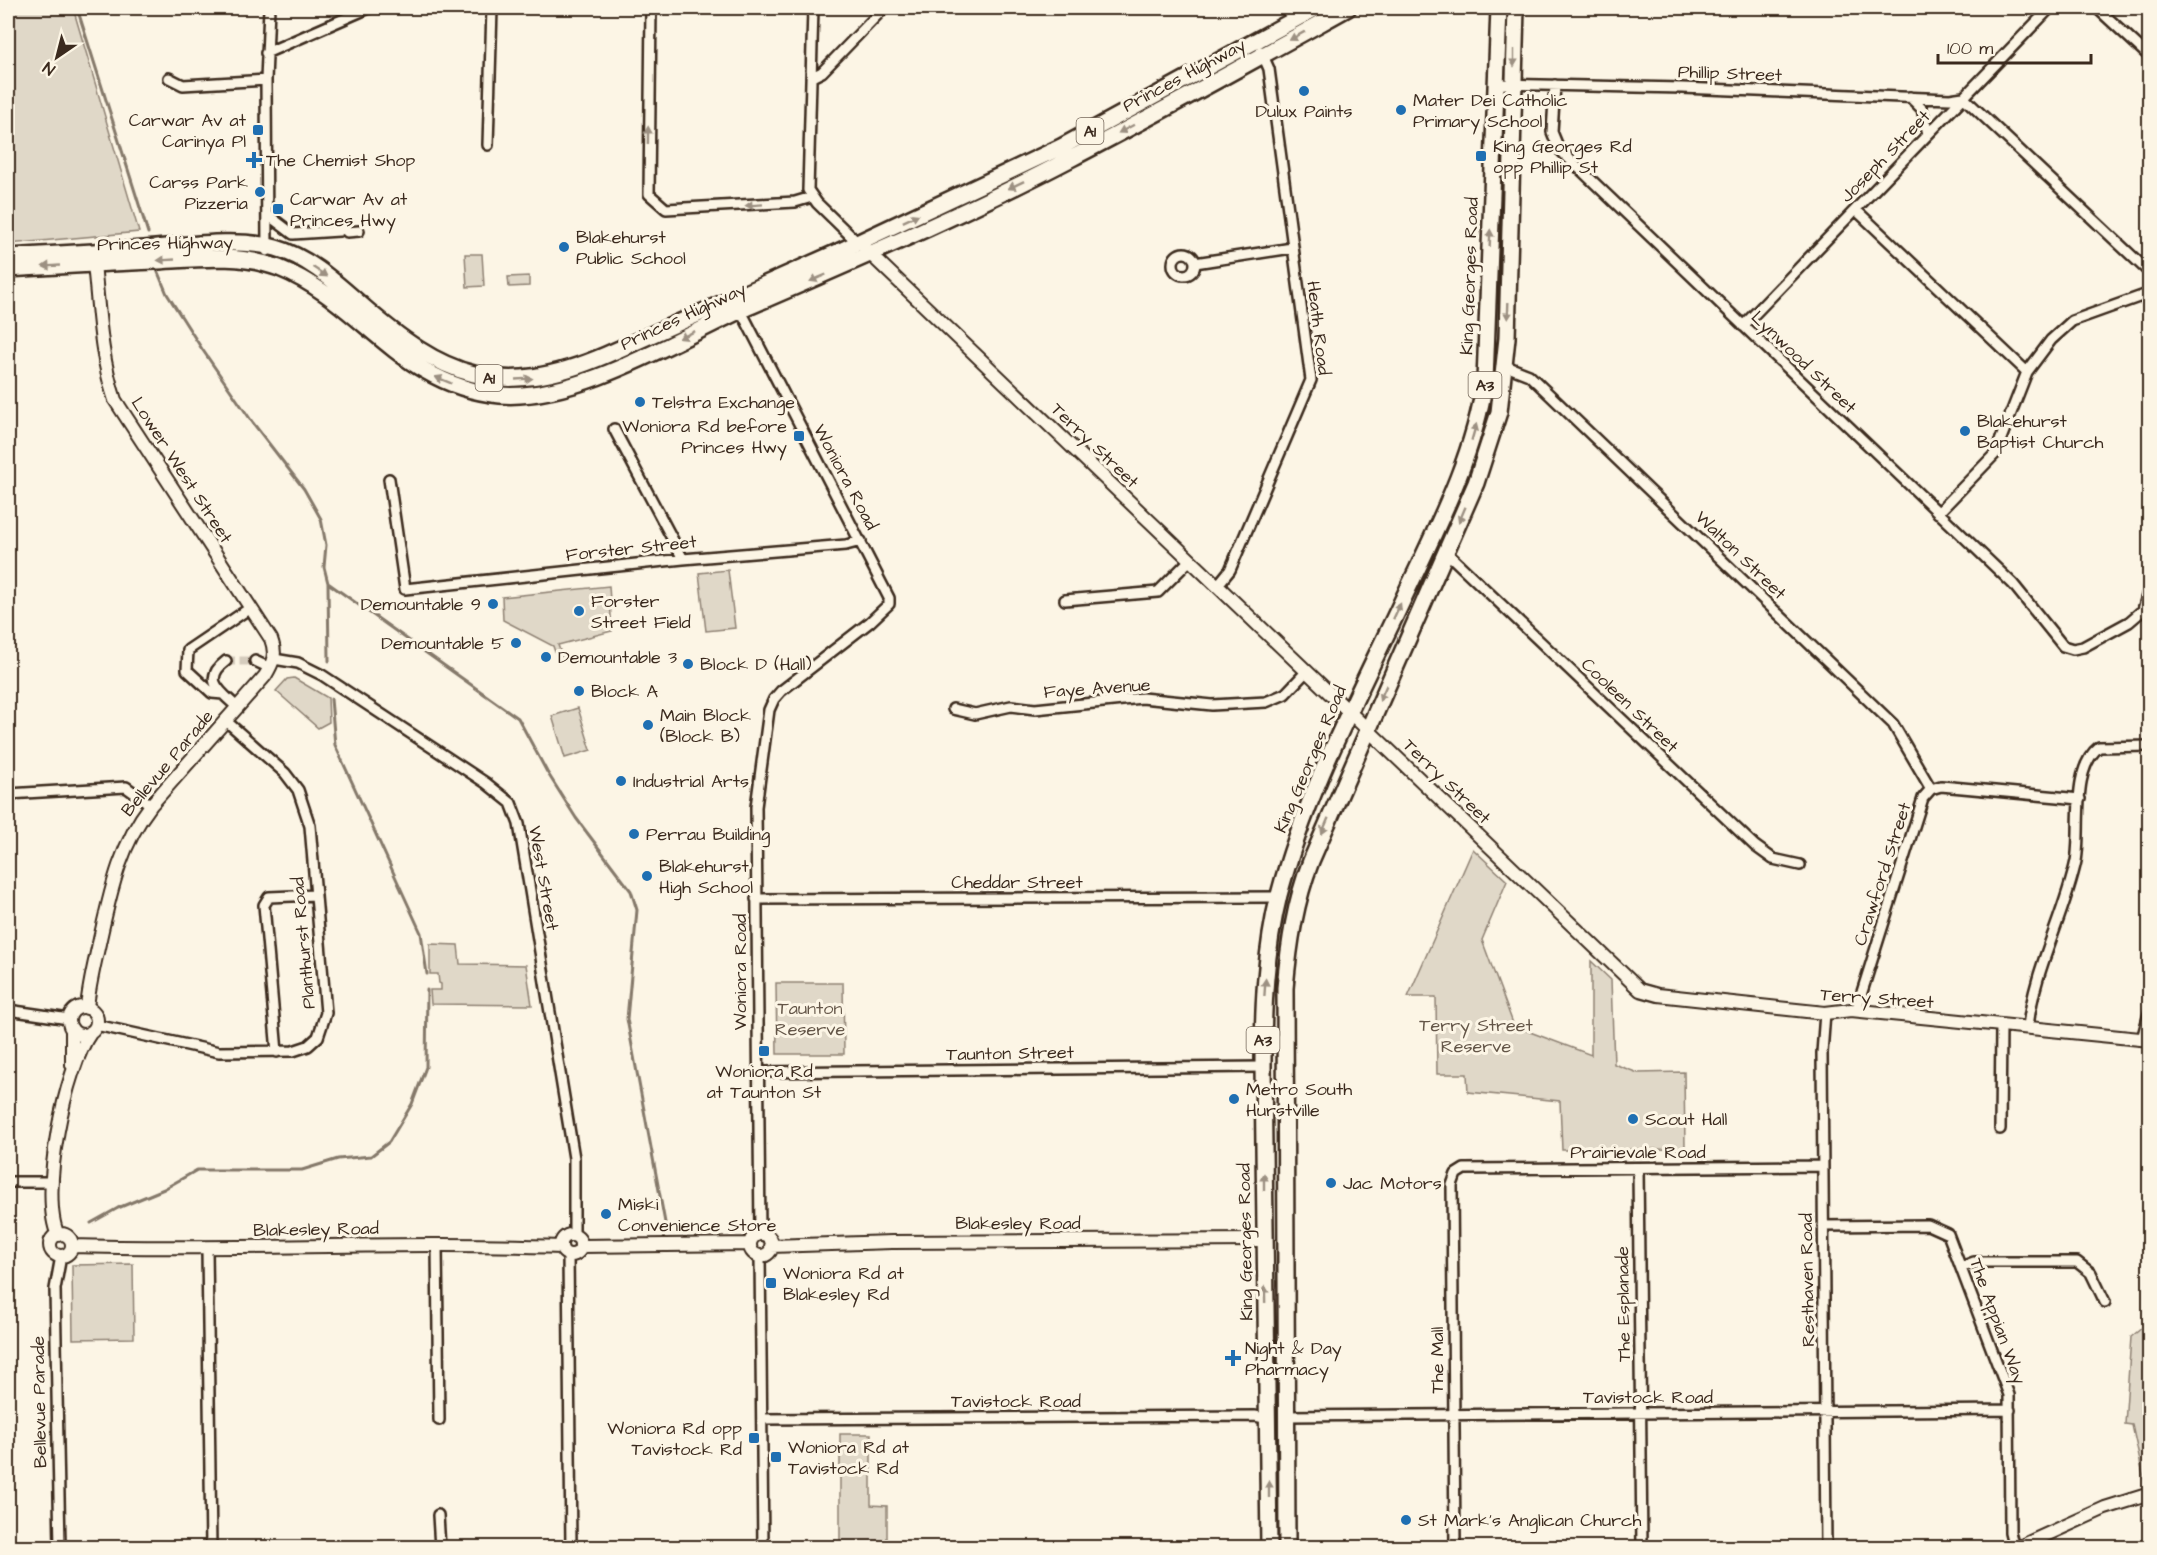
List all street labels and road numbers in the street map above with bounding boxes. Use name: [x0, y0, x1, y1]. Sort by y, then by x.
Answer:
street label: Princes Highway: [1118, 32, 1251, 119]
street label: Phillip Street: [1677, 59, 1783, 88]
street label: Joseph Street: [1835, 104, 1937, 208]
road number: A1: [1076, 118, 1104, 144]
street label: King Georges Road: [1454, 197, 1486, 355]
street label: Princes Highway: [97, 230, 233, 258]
street label: Princes Highway: [616, 276, 751, 357]
street label: Heath Road: [1300, 280, 1337, 377]
street label: Lynwood Street: [1745, 305, 1863, 421]
road number: A1: [476, 365, 502, 391]
road number: A3: [1468, 372, 1502, 398]
street label: Lower West Street: [125, 392, 239, 549]
street label: Terry Street: [1044, 397, 1145, 495]
street label: Woniora Road: [807, 420, 884, 535]
street label: Walton Street: [1690, 505, 1792, 606]
street label: Forster Street: [564, 529, 698, 568]
street label: Cooleen Street: [1575, 652, 1685, 759]
street label: Faye Avenue: [1043, 672, 1152, 706]
street label: King Georges Road: [1268, 682, 1354, 837]
street label: Bellevue Parade: [115, 705, 220, 822]
street label: Terry Street: [1396, 733, 1497, 831]
street label: Crawford Street: [1848, 799, 1918, 949]
street label: West Street: [522, 824, 565, 933]
street label: Cheddar Street: [951, 870, 1084, 895]
street label: Planthurst Road: [285, 876, 322, 1010]
street label: Woniora Road: [728, 914, 753, 1030]
street label: Terry Street: [1819, 982, 1935, 1016]
road number: A3: [1246, 1027, 1280, 1053]
street label: Taunton Street: [946, 1040, 1075, 1067]
street label: Prairievale Road: [1570, 1140, 1706, 1165]
street label: King Georges Road: [1232, 1163, 1260, 1321]
street label: Blakesley Road: [955, 1211, 1081, 1237]
street label: Resthaven Road: [1794, 1213, 1821, 1347]
street label: Blakesley Road: [253, 1216, 379, 1244]
street label: The Esplanade: [1610, 1246, 1637, 1362]
street label: The Appian Way: [1962, 1255, 2032, 1388]
street label: The Mall: [1425, 1326, 1450, 1393]
street label: Bellevue Parade: [26, 1335, 53, 1468]
street label: Tavistock Road: [1583, 1385, 1713, 1410]
street label: Tavistock Road: [951, 1389, 1081, 1414]

